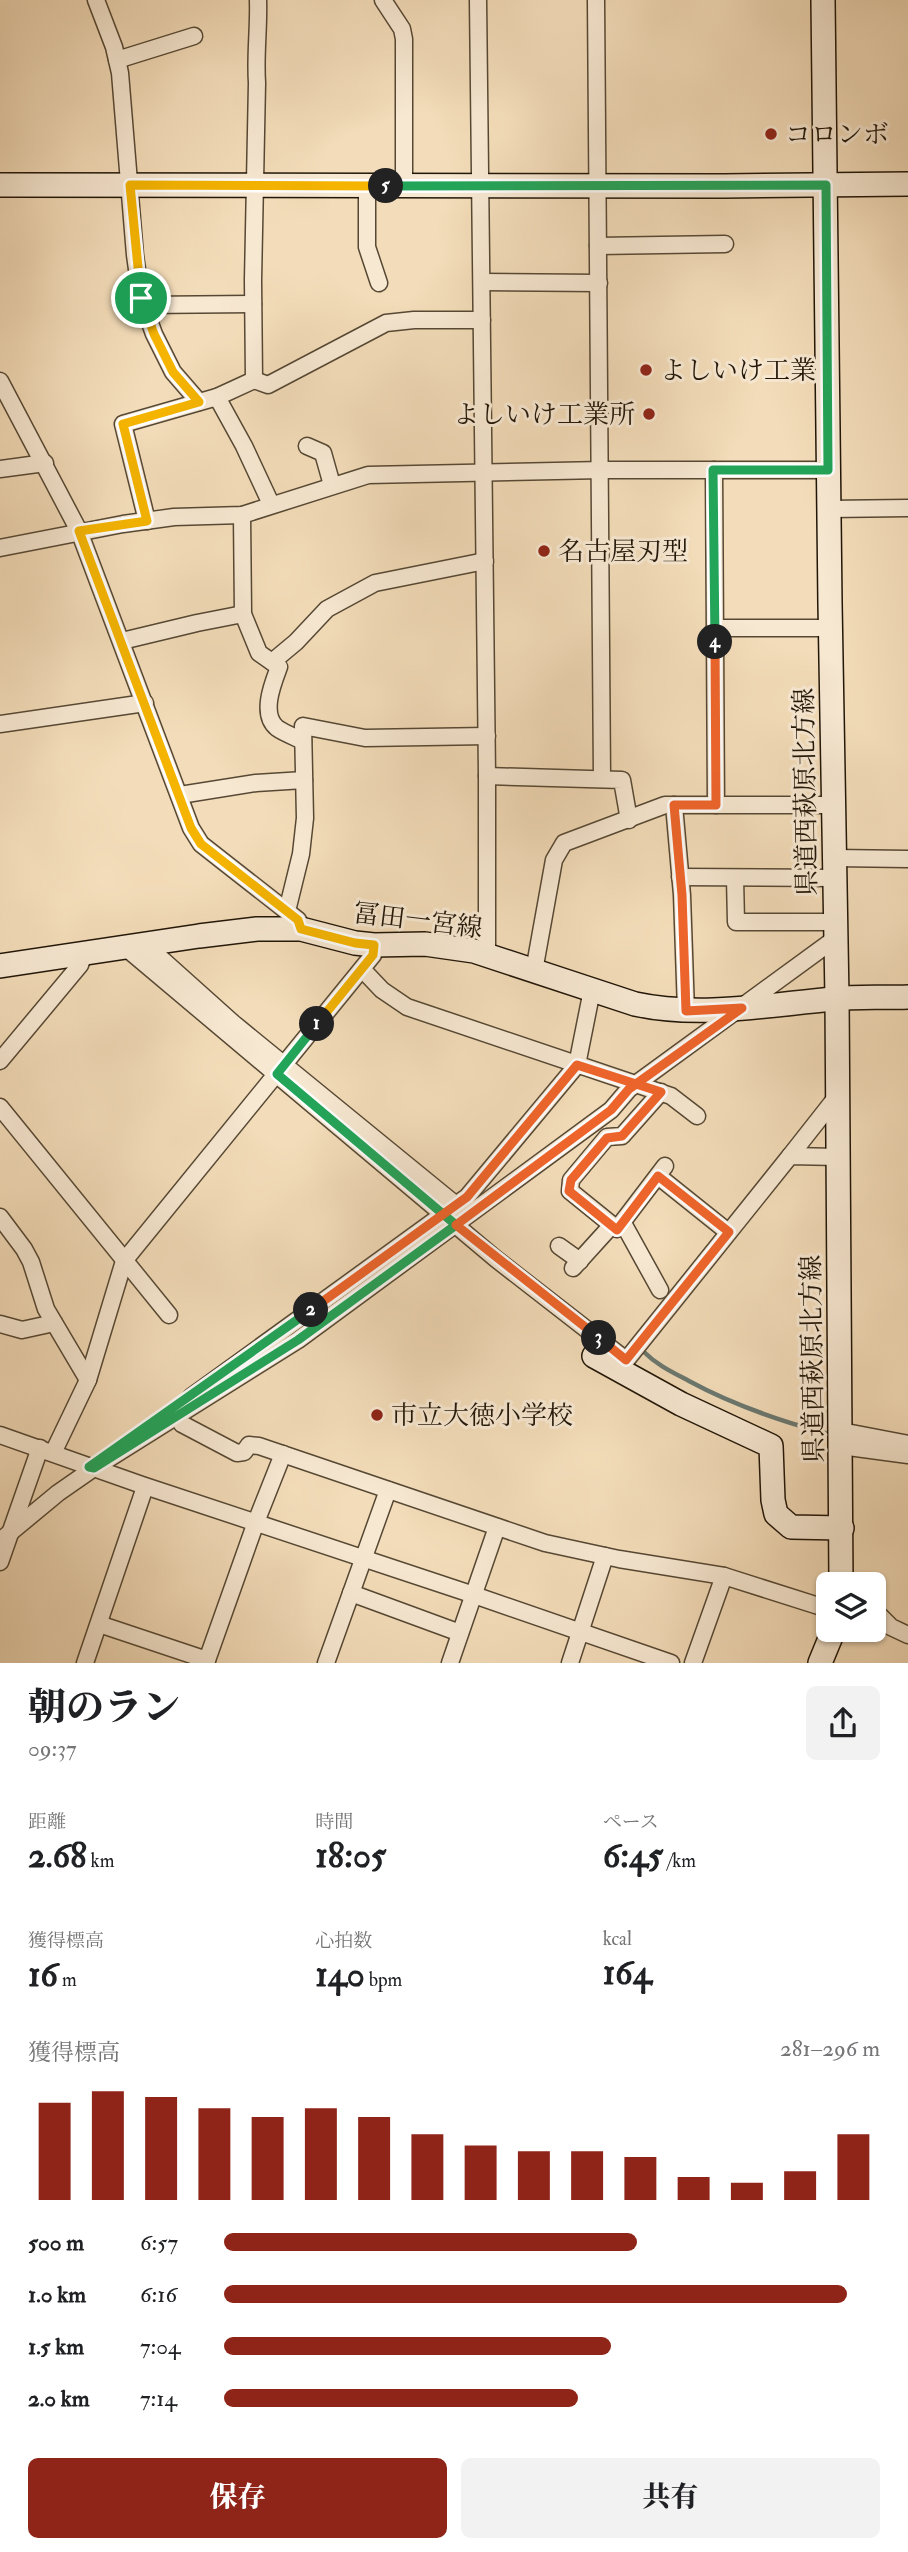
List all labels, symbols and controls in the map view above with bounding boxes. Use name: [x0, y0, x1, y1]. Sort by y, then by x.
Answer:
place label: コロンボ: [785, 119, 889, 151]
marker: コロンボ: [763, 126, 779, 142]
pin: 5: [368, 168, 404, 204]
text: 5: [381, 173, 390, 197]
pin: [111, 268, 171, 328]
icon: arrive: [122, 279, 160, 317]
place label: よしいけ工業: [660, 355, 816, 387]
marker: よしいけ工業: [638, 362, 654, 378]
place label: よしいけ工業所: [453, 399, 635, 431]
marker: よしいけ工業所: [641, 406, 657, 422]
place label: 名古屋刃型: [558, 536, 688, 568]
marker: 名古屋刃型: [536, 543, 552, 559]
pin: 4: [698, 624, 732, 660]
text: 4: [709, 629, 720, 653]
street label: 県道西萩原北方線: [788, 688, 824, 896]
street label: 冨田一宮線: [351, 897, 484, 945]
pin: 1: [300, 1006, 334, 1042]
text: 1: [313, 1011, 320, 1035]
street label: 県道西萩原北方線: [795, 1255, 831, 1463]
pin: 2: [294, 1292, 328, 1328]
text: 2: [306, 1297, 315, 1321]
pin: 3: [582, 1320, 616, 1356]
text: 3: [595, 1325, 602, 1349]
place label: 市立大徳小学校: [391, 1400, 573, 1432]
marker: 市立大徳小学校: [369, 1407, 385, 1423]
map controls: [816, 1572, 886, 1642]
button: layers: [816, 1572, 886, 1642]
text: 朝のラン: [28, 1684, 180, 1732]
button: share: [806, 1686, 880, 1760]
text: 09:37: [28, 1734, 77, 1763]
text: 距離: [28, 1810, 66, 1834]
text: 時間: [315, 1810, 353, 1834]
text: ペース: [603, 1810, 659, 1834]
text: 2.68: [28, 1834, 87, 1878]
text: 18:05: [315, 1834, 386, 1878]
text: 6:45: [603, 1834, 663, 1878]
text: km: [87, 1849, 114, 1873]
text: /km: [663, 1849, 696, 1873]
text: kcal: [603, 1927, 632, 1951]
text: 獲得標高: [28, 1929, 104, 1953]
text: 心拍数: [315, 1929, 372, 1953]
text: 164: [603, 1951, 652, 1995]
text: 16: [28, 1953, 58, 1997]
text: 140: [315, 1953, 365, 1997]
text: m: [58, 1968, 77, 1992]
text: bpm: [365, 1968, 402, 1992]
text: 281–296 m: [780, 2034, 880, 2063]
text: 獲得標高: [28, 2038, 120, 2067]
text: 500 m: [28, 2228, 84, 2257]
text: 6:57: [140, 2228, 178, 2257]
text: 1.0 km: [28, 2280, 86, 2309]
text: 6:16: [140, 2280, 177, 2309]
text: 1.5 km: [28, 2332, 84, 2361]
text: 7:04: [140, 2332, 180, 2361]
text: 2.0 km: [28, 2384, 90, 2413]
text: 7:14: [140, 2384, 177, 2413]
button: 保存: [28, 2458, 447, 2538]
button: 共有: [461, 2458, 880, 2538]

